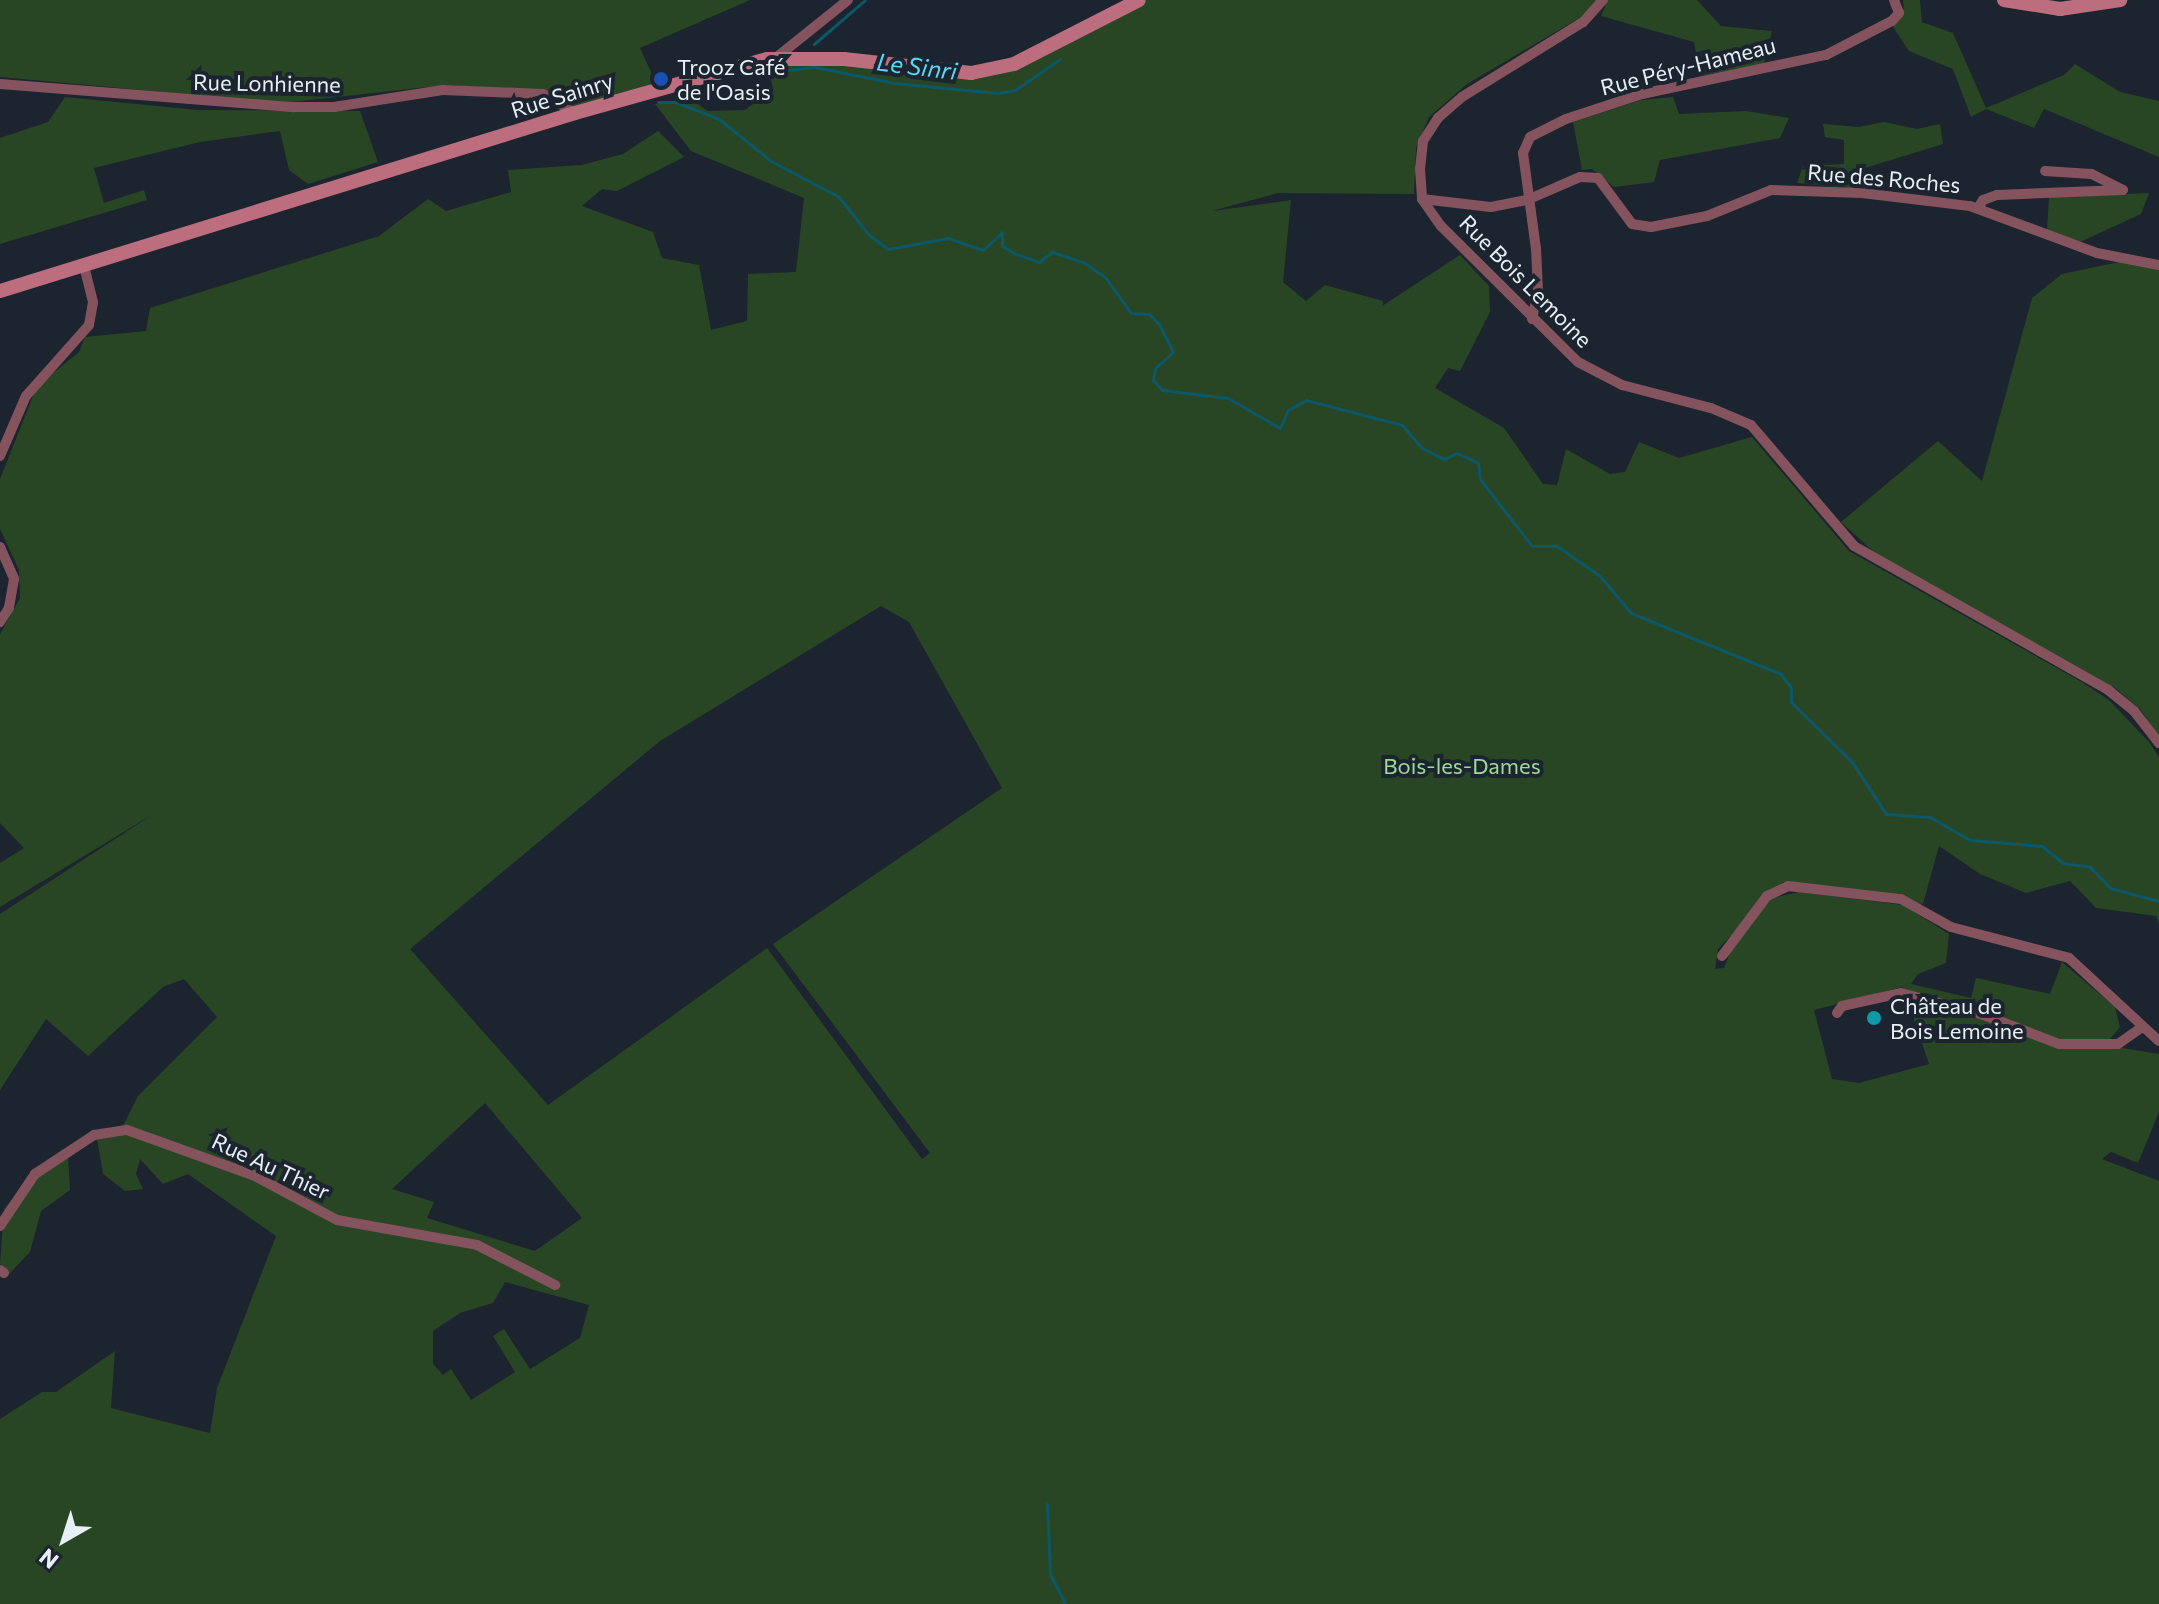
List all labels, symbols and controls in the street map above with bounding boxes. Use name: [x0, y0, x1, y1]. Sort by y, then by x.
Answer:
street label: Rue Péry-Hameau: [1598, 31, 1778, 101]
water label: Le Sinri: [875, 47, 959, 85]
place label: Trooz Café de l'Oasis: [677, 53, 785, 104]
street label: Rue Sainry: [508, 67, 616, 123]
street label: Rue Lonhienne: [193, 69, 341, 97]
marker: Trooz Café de l'Oasis: [652, 70, 670, 88]
street label: Rue des Roches: [1806, 158, 1962, 198]
street label: Rue Bois Lemoine: [1454, 209, 1598, 353]
park label: Bois-les-Dames: [1383, 753, 1541, 779]
place label: Château de Bois Lemoine: [1890, 992, 2024, 1044]
marker: Château de Bois Lemoine: [1865, 1009, 1883, 1027]
street label: Rue Au Thier: [208, 1127, 334, 1205]
north arrow: [24, 1500, 104, 1580]
text: N: [34, 1543, 63, 1575]

